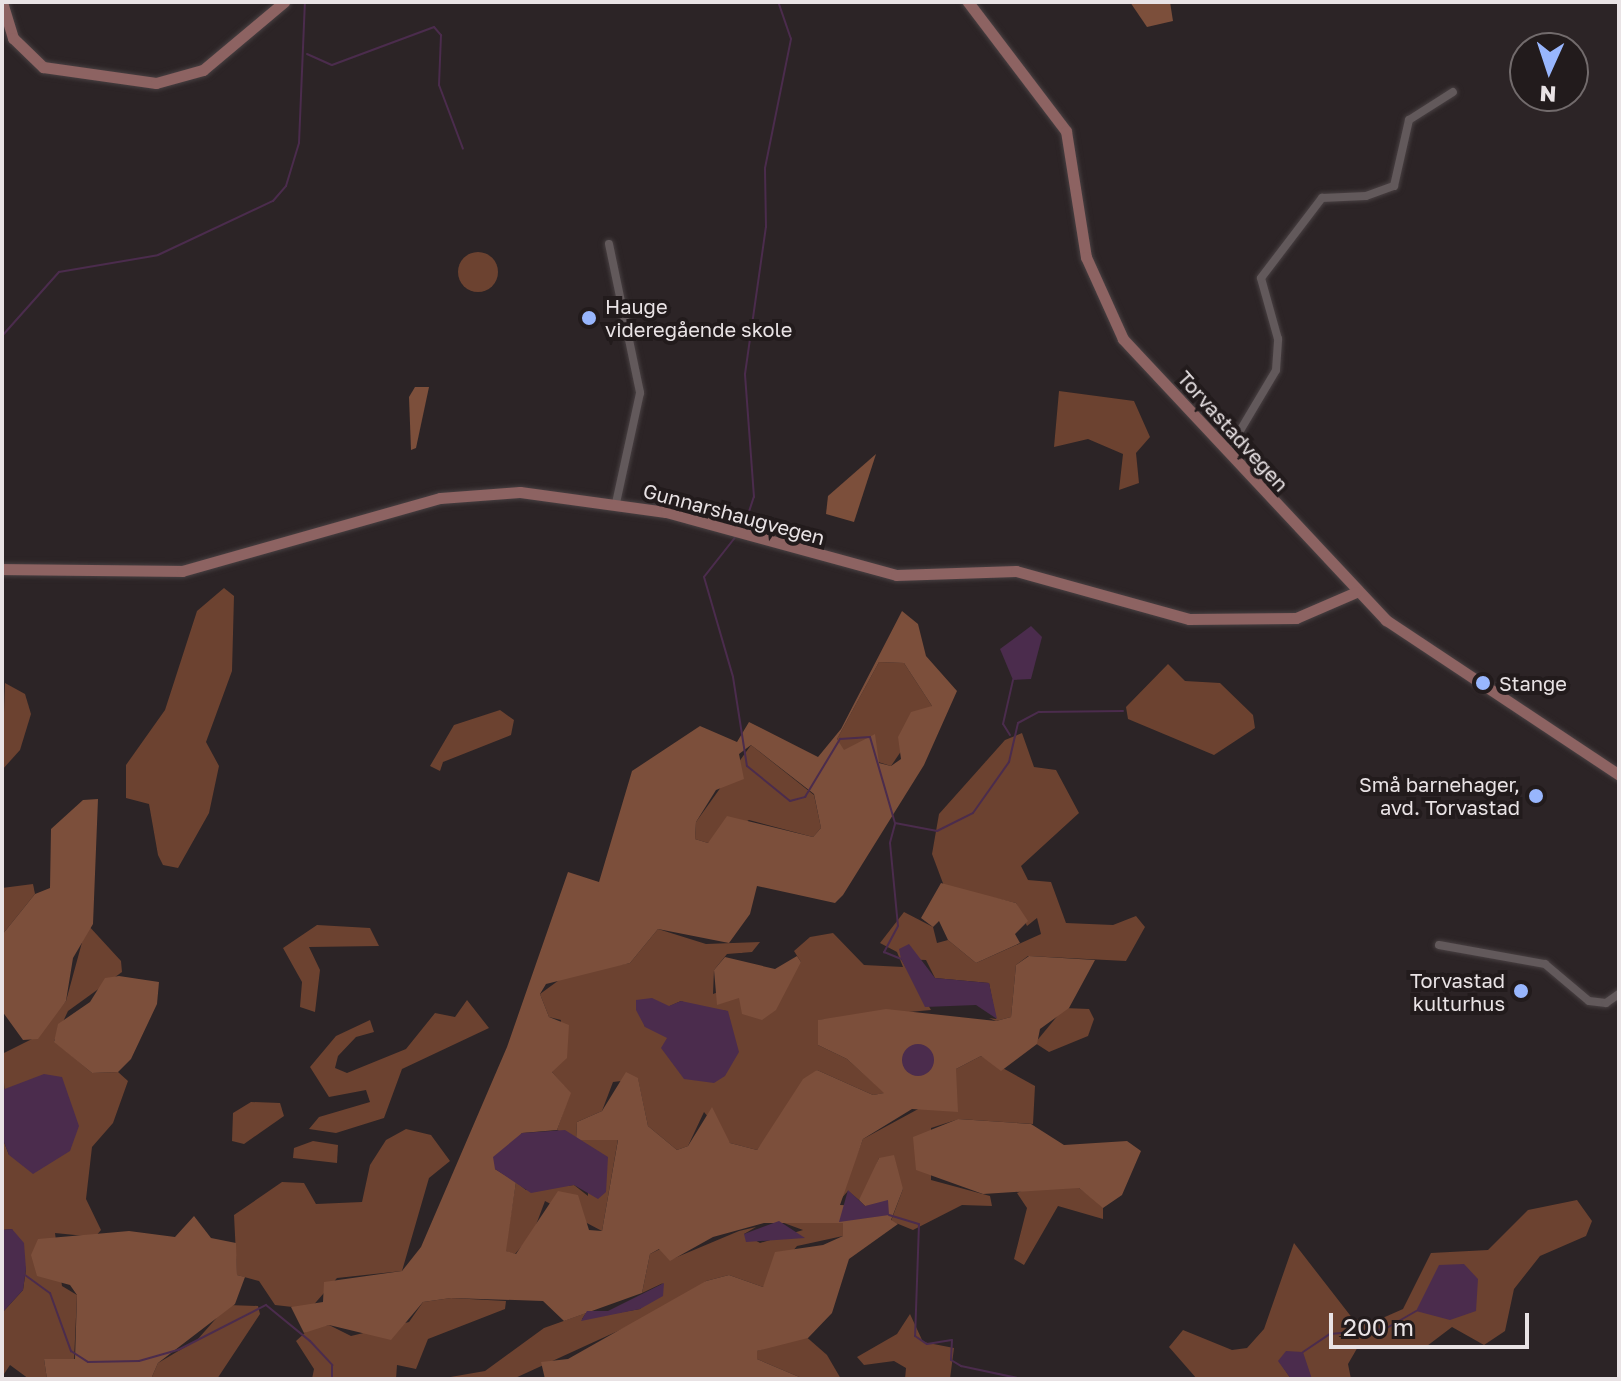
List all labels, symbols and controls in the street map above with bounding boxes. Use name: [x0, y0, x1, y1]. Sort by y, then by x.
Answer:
north arrow: [1509, 32, 1589, 112]
text: N: [1539, 81, 1557, 108]
place label: Hauge videregående skole: [605, 294, 792, 341]
marker: Hauge videregående skole: [580, 309, 598, 327]
street label: Torvastadvegen: [1173, 366, 1293, 496]
street label: Gunnarshaugvegen: [641, 478, 827, 550]
place label: Stange: [1499, 671, 1567, 695]
marker: Stange: [1474, 674, 1492, 692]
place label: Små barnehager, avd. Torvastad: [1359, 772, 1520, 819]
marker: Små barnehager, avd. Torvastad: [1527, 787, 1545, 805]
place label: Torvastad kulturhus: [1410, 968, 1505, 1015]
marker: Torvastad kulturhus: [1512, 982, 1530, 1000]
scale bar: [1333, 1297, 1533, 1347]
text: 200 m: [1343, 1312, 1414, 1341]

